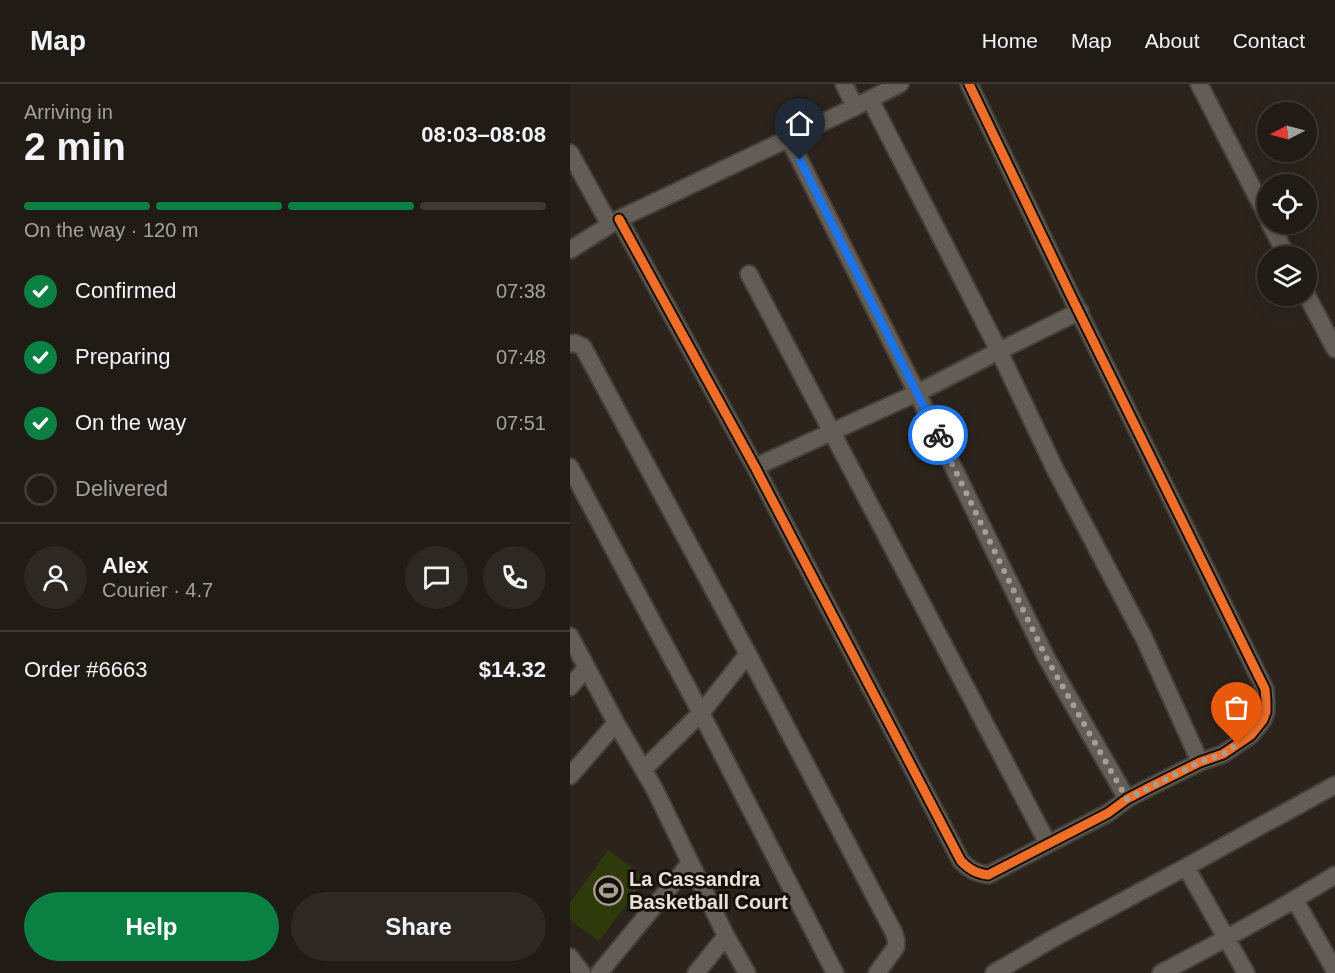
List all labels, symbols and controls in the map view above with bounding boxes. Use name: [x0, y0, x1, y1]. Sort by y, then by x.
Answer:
text: Map: [30, 25, 86, 56]
text: Home: [982, 29, 1038, 52]
text: Map: [1071, 29, 1112, 52]
text: About: [1145, 29, 1200, 52]
text: Contact: [1233, 29, 1305, 52]
pin: [774, 98, 825, 160]
text: Arriving in: [24, 101, 113, 123]
north arrow: [1257, 102, 1317, 162]
map controls: [1257, 102, 1317, 306]
icon: home: [783, 107, 816, 140]
text: 08:03–08:08: [421, 122, 546, 147]
text: 2 min: [24, 125, 126, 168]
button: locate: [1257, 174, 1317, 234]
text: On the way · 120 m: [24, 219, 199, 241]
button: layers: [1257, 246, 1317, 306]
icon: check: [24, 275, 57, 308]
text: Confirmed: [75, 278, 176, 303]
text: 07:38: [496, 280, 546, 302]
icon: check: [24, 341, 57, 374]
text: Preparing: [75, 344, 170, 369]
text: 07:48: [496, 346, 546, 368]
courier: [908, 405, 968, 465]
icon: check: [24, 407, 57, 440]
text: On the way: [75, 410, 186, 435]
text: 07:51: [496, 412, 546, 434]
icon: bike: [922, 419, 955, 452]
text: Delivered: [75, 476, 168, 501]
button: person: [24, 546, 87, 609]
button: chat: [405, 546, 468, 609]
button: phone: [483, 546, 546, 609]
text: Alex: [102, 553, 148, 578]
text: Courier · 4.7: [102, 579, 213, 601]
text: Order #6663: [24, 657, 148, 682]
text: $14.32: [479, 657, 546, 682]
pin: [1211, 682, 1262, 744]
icon: bag: [1220, 691, 1253, 724]
place label: La Cassandra Basketball Court: [629, 868, 788, 913]
sports icon: La Cassandra Basketball Court: [592, 874, 624, 906]
button: Help: [24, 892, 279, 961]
button: Share: [291, 892, 546, 961]

